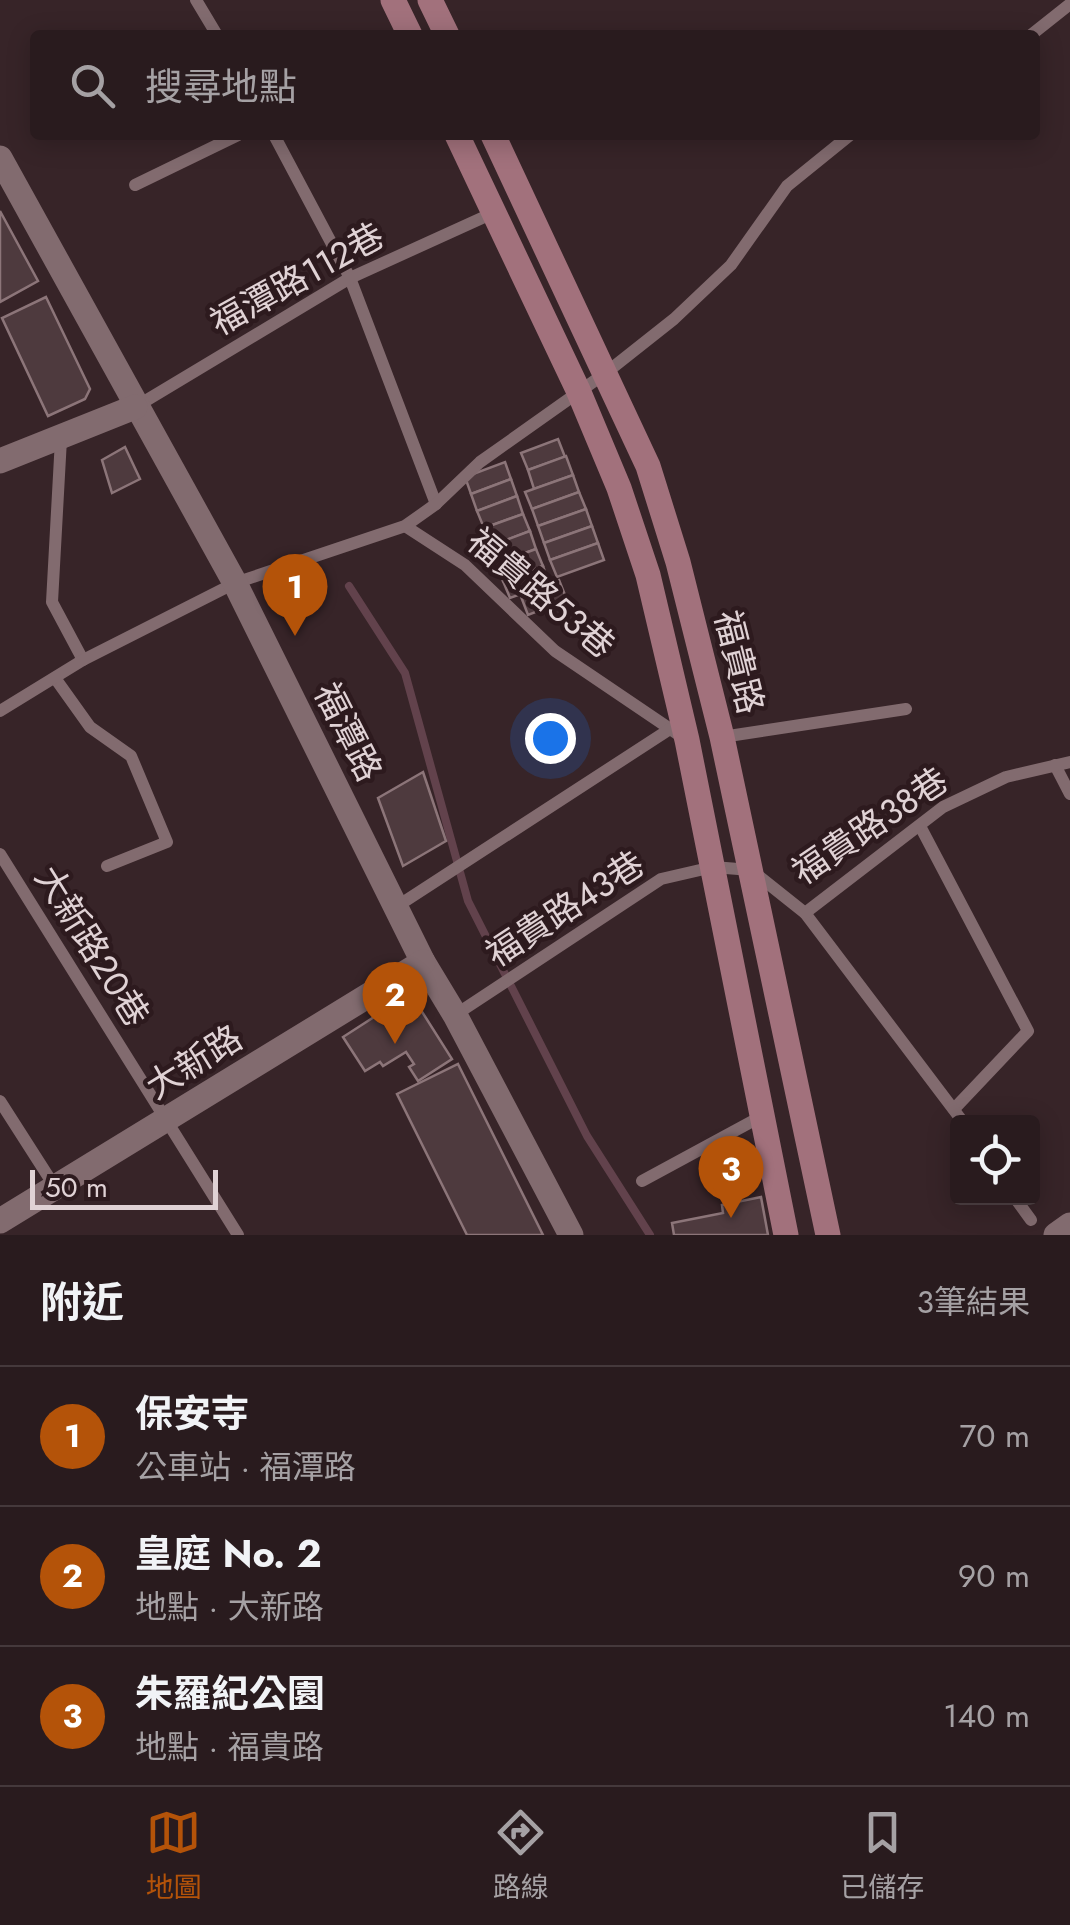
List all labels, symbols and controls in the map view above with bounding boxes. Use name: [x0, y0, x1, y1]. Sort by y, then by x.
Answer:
search box: [30, 30, 1040, 140]
icon: search: [65, 58, 120, 113]
text: 搜尋地點: [145, 59, 297, 114]
street label: 福潭路112巷: [201, 211, 393, 347]
street label: 福貴路53巷: [456, 516, 626, 670]
pin: 1: [262, 554, 328, 636]
street label: 福貴路: [702, 605, 776, 719]
street label: 福潭路: [302, 674, 394, 790]
your location: [525, 713, 576, 764]
street label: 福貴路38巷: [782, 755, 958, 897]
street label: 福貴路43巷: [476, 839, 654, 979]
street label: 大新路20巷: [23, 856, 161, 1036]
pin: 2: [362, 962, 428, 1044]
street label: 大新路: [136, 1013, 252, 1111]
map controls: [950, 1115, 1040, 1205]
button: locate: [950, 1115, 1040, 1205]
pin: 3: [698, 1136, 764, 1218]
scale bar: [30, 1165, 218, 1210]
text: 50 m: [45, 1167, 108, 1208]
text: 附近: [40, 1272, 124, 1333]
text: 3筆結果: [917, 1279, 1030, 1325]
text: 保安寺: [135, 1386, 249, 1441]
text: 1: [64, 1413, 81, 1459]
text: 70 m: [959, 1413, 1030, 1459]
text: 公車站 · 福潭路: [135, 1444, 356, 1490]
text: 皇庭 No. 2: [135, 1526, 322, 1581]
text: 2: [62, 1553, 83, 1599]
text: 90 m: [958, 1553, 1030, 1599]
text: 地點 · 大新路: [135, 1584, 324, 1630]
text: 朱羅紀公園: [135, 1666, 325, 1721]
text: 3: [63, 1693, 82, 1739]
text: 140 m: [943, 1693, 1030, 1739]
text: 地點 · 福貴路: [135, 1724, 324, 1770]
tab: 地圖: [146, 1805, 202, 1908]
tab: 路線: [493, 1805, 549, 1908]
tab: 已儲存: [840, 1805, 924, 1908]

